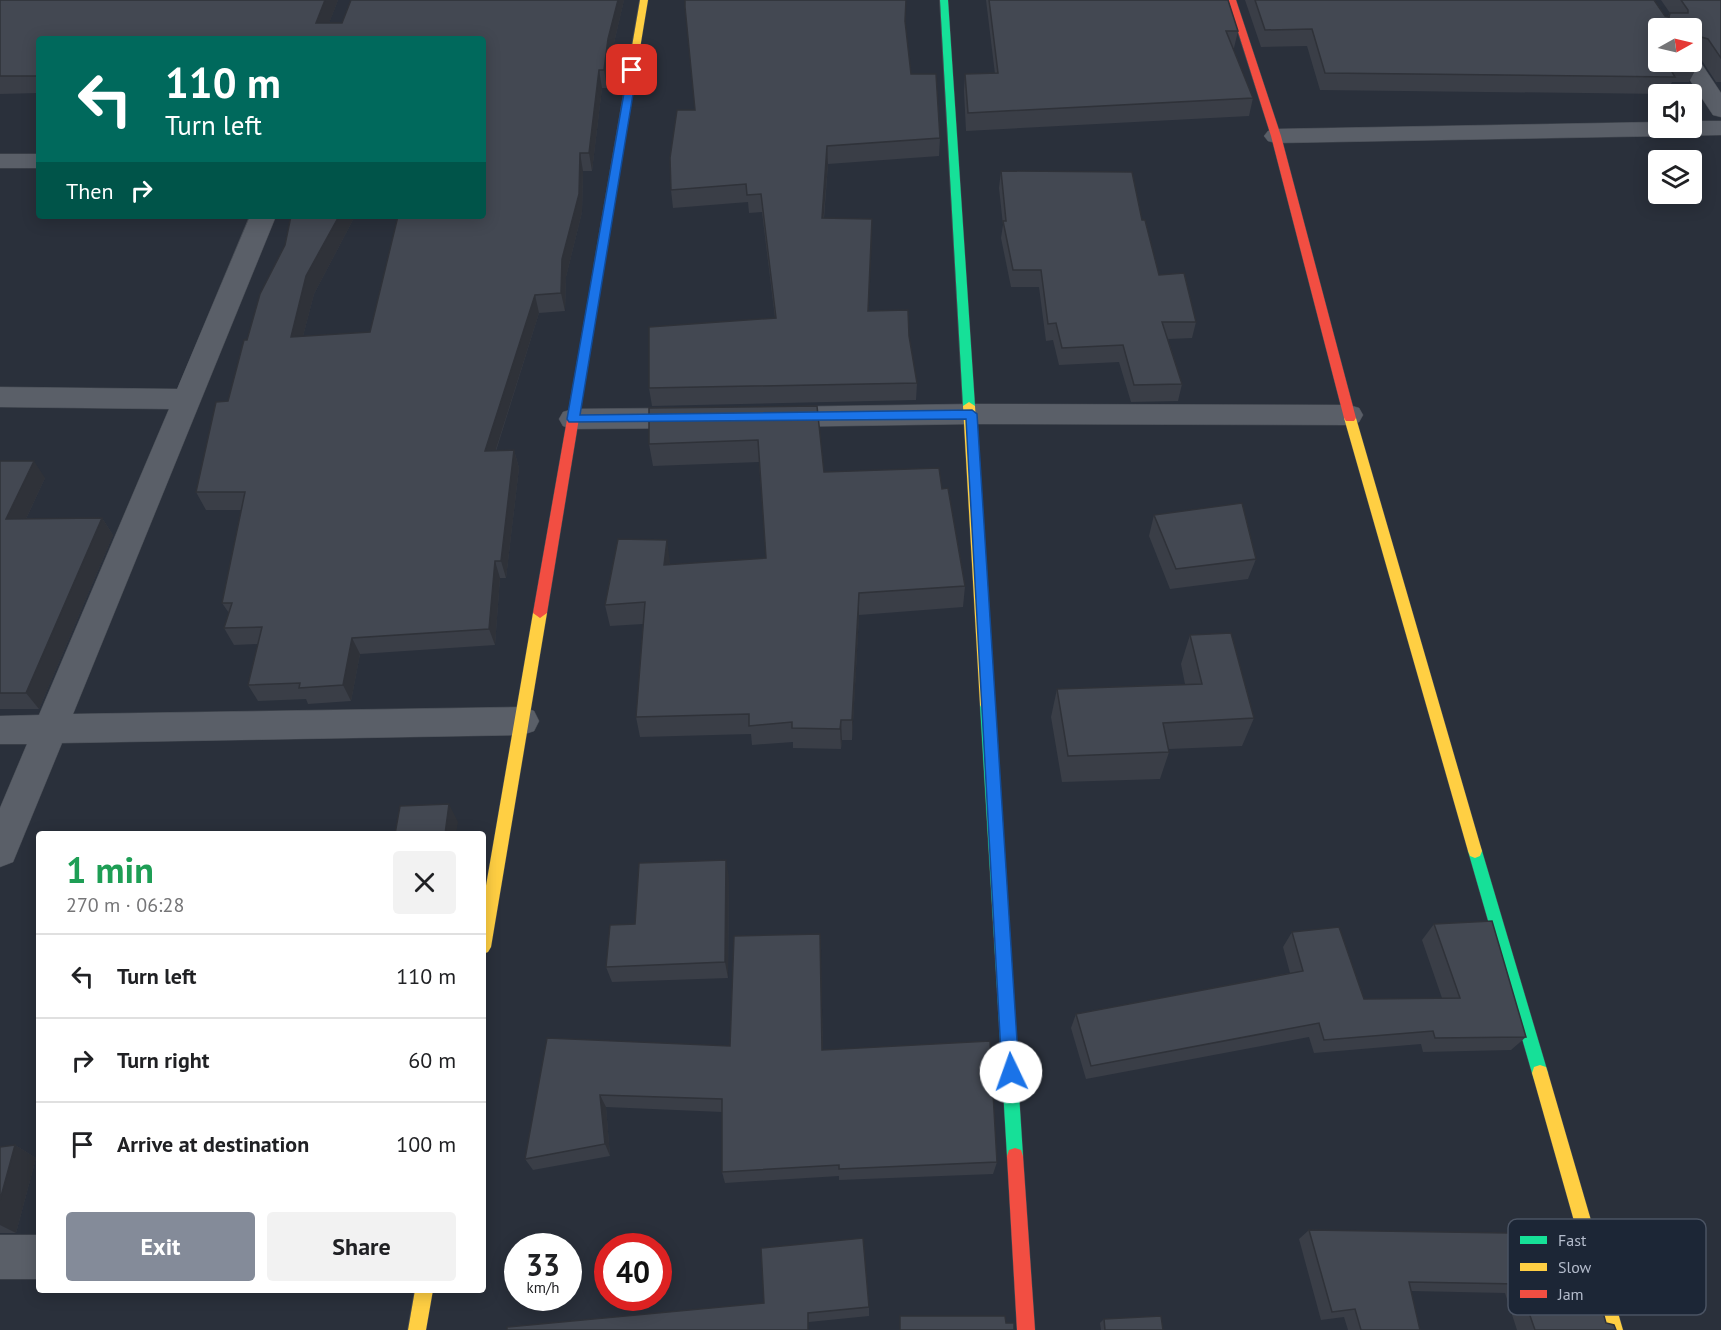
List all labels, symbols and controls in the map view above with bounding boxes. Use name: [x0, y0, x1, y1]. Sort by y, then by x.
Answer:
north arrow: [1648, 18, 1702, 72]
map controls: [1648, 18, 1702, 204]
pin: [606, 44, 657, 95]
icon: arrive: [615, 53, 648, 86]
text: 110 m: [165, 55, 281, 110]
icon: left: [66, 60, 144, 138]
button: sound: [1648, 84, 1702, 138]
text: Turn left: [165, 108, 262, 142]
button: layers: [1648, 150, 1702, 204]
icon: right: [125, 174, 158, 207]
text: Then: [66, 177, 113, 205]
text: 1 min: [66, 846, 154, 893]
button: close: [393, 851, 456, 914]
text: 270 m · 06:28: [66, 892, 184, 918]
icon: left: [66, 960, 99, 993]
text: Turn left: [117, 962, 197, 990]
text: 110 m: [396, 962, 456, 990]
position arrow: [979, 1040, 1043, 1104]
icon: right: [66, 1044, 99, 1077]
text: Turn right: [117, 1046, 209, 1074]
text: 60 m: [408, 1046, 456, 1074]
icon: arrive: [66, 1128, 99, 1161]
text: Arrive at destination: [117, 1130, 309, 1158]
text: 100 m: [396, 1130, 456, 1158]
button: Exit: [66, 1212, 255, 1281]
button: Share: [267, 1212, 456, 1281]
legend: [1508, 1219, 1706, 1315]
text: Fast: [1558, 1230, 1587, 1250]
speed limit sign: 40: [594, 1233, 672, 1311]
text: 33: [526, 1245, 560, 1284]
text: Slow: [1558, 1257, 1592, 1277]
text: km/h: [527, 1278, 559, 1297]
text: Jam: [1557, 1284, 1584, 1304]

